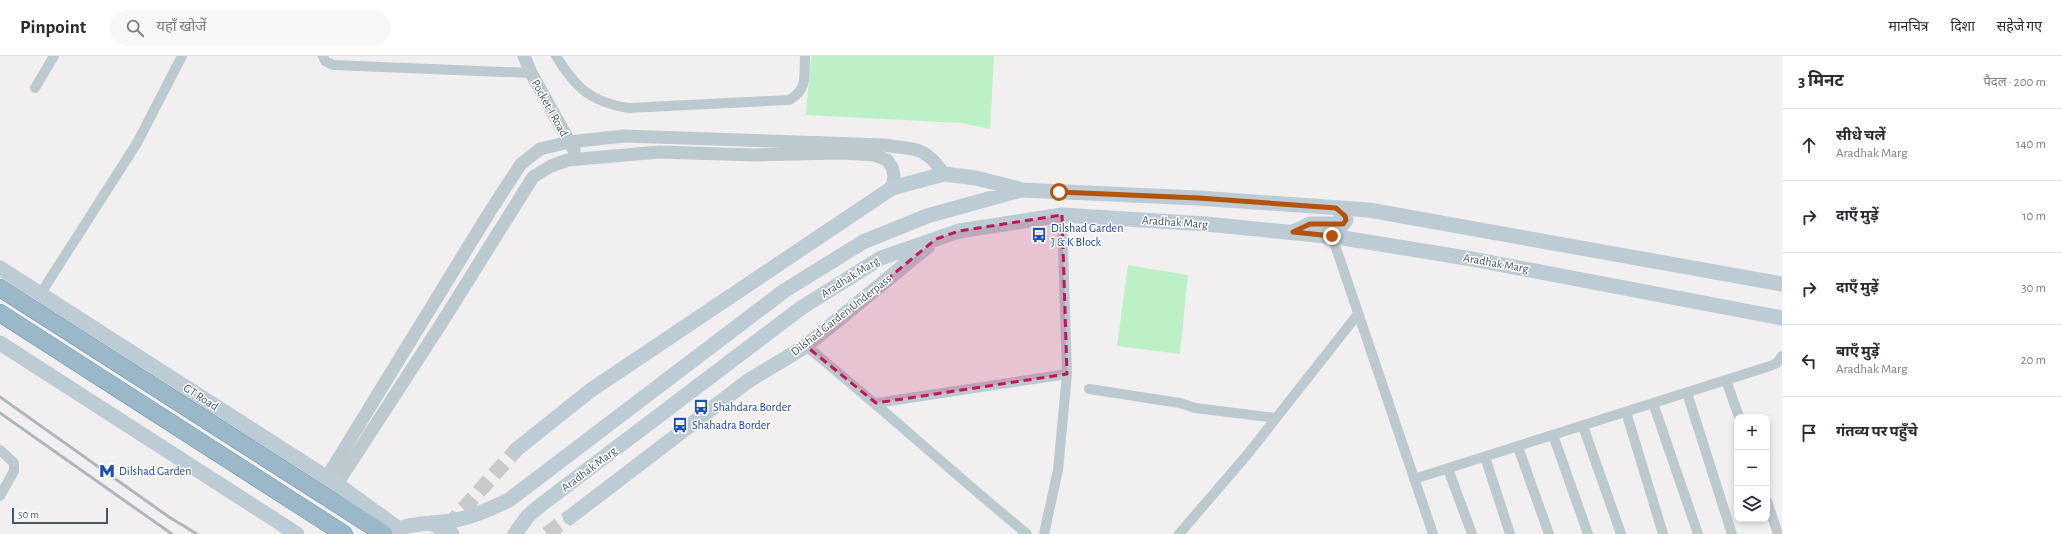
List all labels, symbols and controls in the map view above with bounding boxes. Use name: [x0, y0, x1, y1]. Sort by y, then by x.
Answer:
search box: [110, 10, 390, 46]
icon: search: [124, 17, 146, 39]
text: Pinpoint: [20, 18, 86, 37]
text: यहाँ खोजें: [156, 19, 207, 34]
text: मानचित्र: [1889, 20, 1929, 34]
text: दिशा: [1951, 20, 1975, 34]
text: सहेजे गए: [1997, 20, 2042, 34]
text: 3 मिनट: [1798, 72, 1844, 89]
text: पैदल · 200 m: [1983, 76, 2046, 89]
street label: Pocket-I Road: [529, 77, 571, 139]
text: सीधे चलें: [1836, 128, 1886, 143]
icon: ahead: [1798, 134, 1820, 156]
text: 140 m: [2016, 138, 2046, 151]
text: Aradhak Marg: [1836, 147, 1908, 160]
route start: [1050, 183, 1068, 201]
icon: right: [1798, 206, 1820, 228]
text: दाएँ मुड़ें: [1836, 208, 1879, 223]
text: 10 m: [2022, 210, 2046, 223]
street label: Aradhak Marg: [1142, 214, 1209, 230]
place label: Dilshad Garden J & K Block: [1051, 222, 1123, 248]
bus stop icon: Dilshad Garden J & K Block: [1030, 226, 1048, 244]
route end: [1323, 227, 1341, 245]
street label: Aradhak Marg: [1462, 251, 1530, 275]
street label: Aradhak Marg: [819, 254, 881, 300]
street label: Dilshad Garden Underpass: [788, 272, 894, 358]
icon: right: [1798, 278, 1820, 300]
text: दाएँ मुड़ें: [1836, 280, 1879, 295]
text: 30 m: [2021, 282, 2046, 295]
text: बाएँ मुड़ें: [1836, 344, 1879, 359]
icon: left: [1798, 350, 1820, 372]
text: 20 m: [2021, 354, 2046, 367]
text: Aradhak Marg: [1836, 363, 1908, 376]
street label: GT Road: [181, 381, 221, 413]
bus stop icon: Shahdara Border: [692, 398, 710, 416]
place label: Shahdara Border: [713, 401, 791, 413]
map controls: [1734, 414, 1770, 522]
button: +: [1734, 414, 1770, 450]
bus stop icon: Shahadra Border: [671, 416, 689, 434]
place label: Shahadra Border: [692, 419, 770, 431]
icon: arrive: [1798, 422, 1820, 444]
text: गंतव्य पर पहुँचे: [1836, 424, 1918, 439]
street label: Aradhak Marg: [559, 444, 619, 494]
button: −: [1734, 450, 1770, 486]
metro station icon: Dilshad Garden: [98, 462, 116, 480]
place label: Dilshad Garden: [119, 465, 191, 477]
button: layers: [1734, 486, 1770, 522]
scale bar: [12, 506, 108, 525]
text: 50 m: [18, 509, 39, 520]

